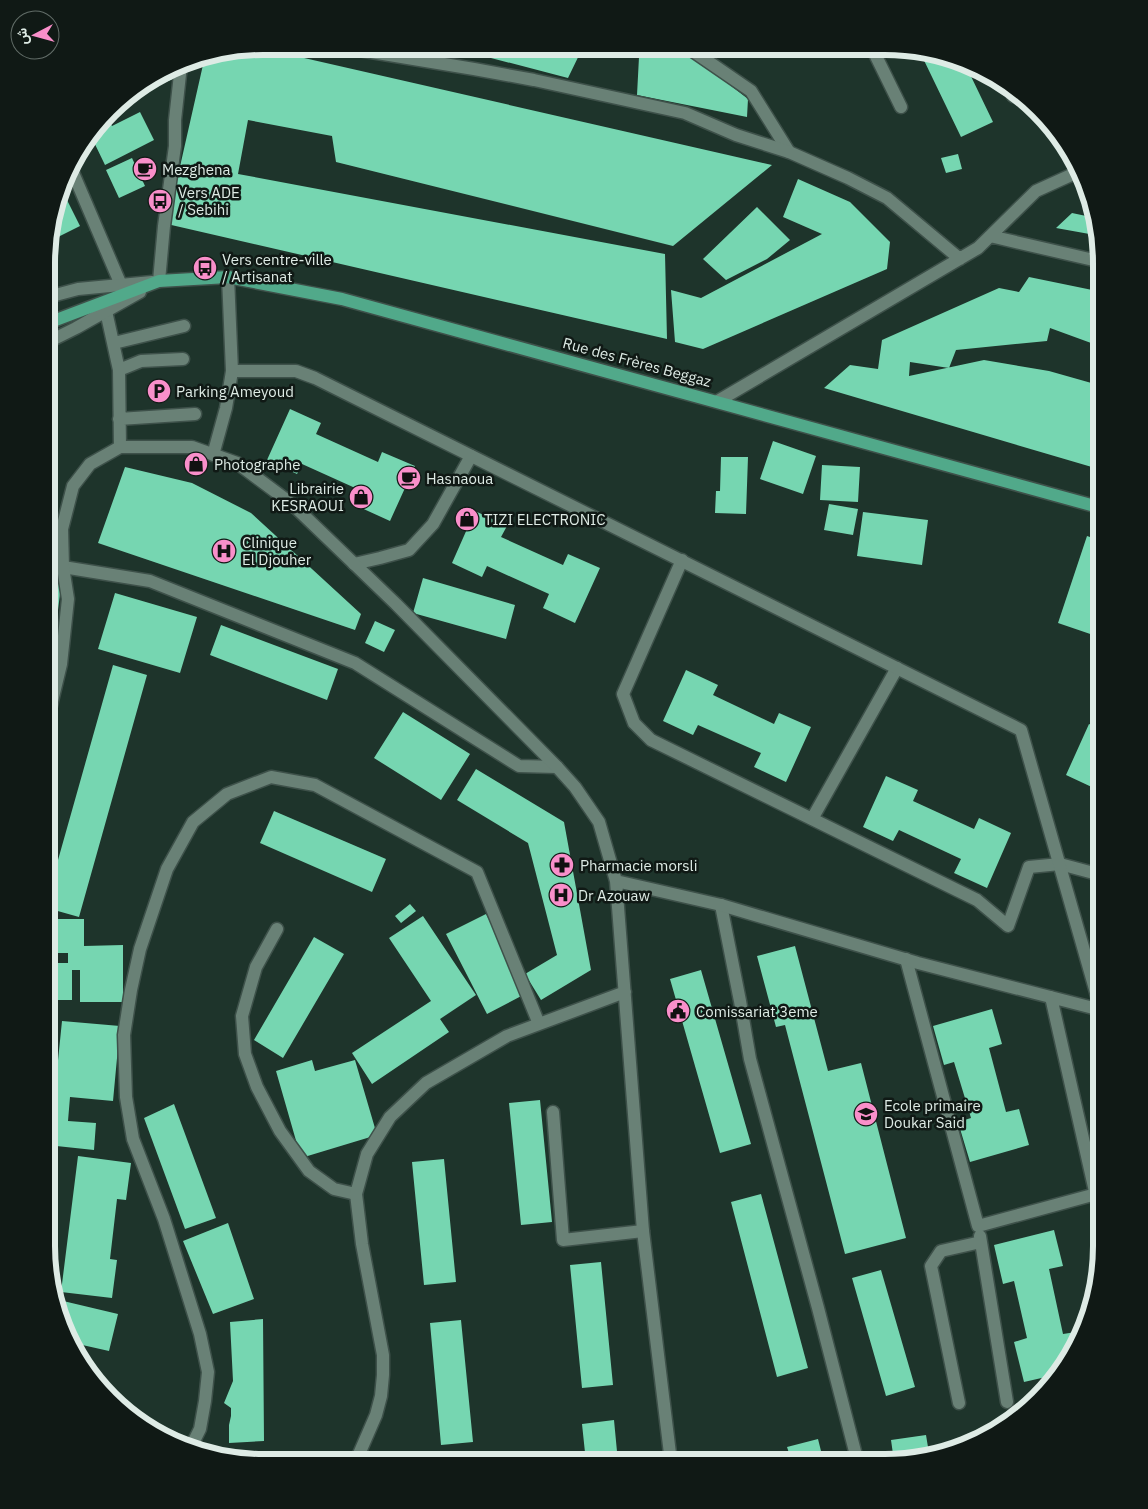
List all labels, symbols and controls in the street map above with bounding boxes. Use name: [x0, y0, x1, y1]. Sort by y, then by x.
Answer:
north arrow: [10, 10, 60, 60]
text: ش: [12, 27, 32, 46]
cafe icon: Mezghena: [132, 156, 158, 182]
place label: Mezghena: [162, 160, 231, 179]
place label: Vers ADE / Sebihi: [178, 183, 240, 219]
bus stop icon: Vers ADE / Sebihi: [147, 188, 173, 214]
place label: Vers centre-ville / Artisanat: [222, 250, 332, 286]
bus stop icon: Vers centre-ville / Artisanat: [192, 255, 218, 281]
street label: Rue des Frères Beggaz: [561, 333, 713, 391]
parking icon: Parking Ameyoud: [146, 378, 172, 404]
place label: Parking Ameyoud: [176, 382, 294, 401]
shop icon: Photographe: [183, 451, 209, 477]
place label: Photographe: [214, 455, 300, 474]
cafe icon: Hasnaoua: [396, 465, 422, 491]
place label: Hasnaoua: [426, 469, 493, 488]
place label: Librairie KESRAOUI: [271, 479, 344, 515]
shop icon: Librairie KESRAOUI: [348, 484, 374, 510]
shop icon: TIZI ELECTRONIC: [454, 506, 480, 532]
place label: TIZI ELECTRONIC: [484, 510, 606, 529]
place label: Clinique El Djouher: [242, 533, 312, 569]
hospital icon: Clinique El Djouher: [211, 538, 237, 564]
pharmacy icon: Pharmacie morsli: [549, 852, 575, 878]
place label: Pharmacie morsli: [580, 856, 697, 875]
hospital icon: Dr Azouaw: [548, 882, 574, 908]
place label: Dr Azouaw: [578, 886, 651, 905]
public building icon: Comissariat 3eme: [665, 998, 691, 1024]
place label: Comissariat 3eme: [696, 1002, 818, 1021]
place label: Ecole primaire Doukar Said: [884, 1096, 981, 1132]
school or university icon: Ecole primaire Doukar Said: [853, 1101, 879, 1127]

